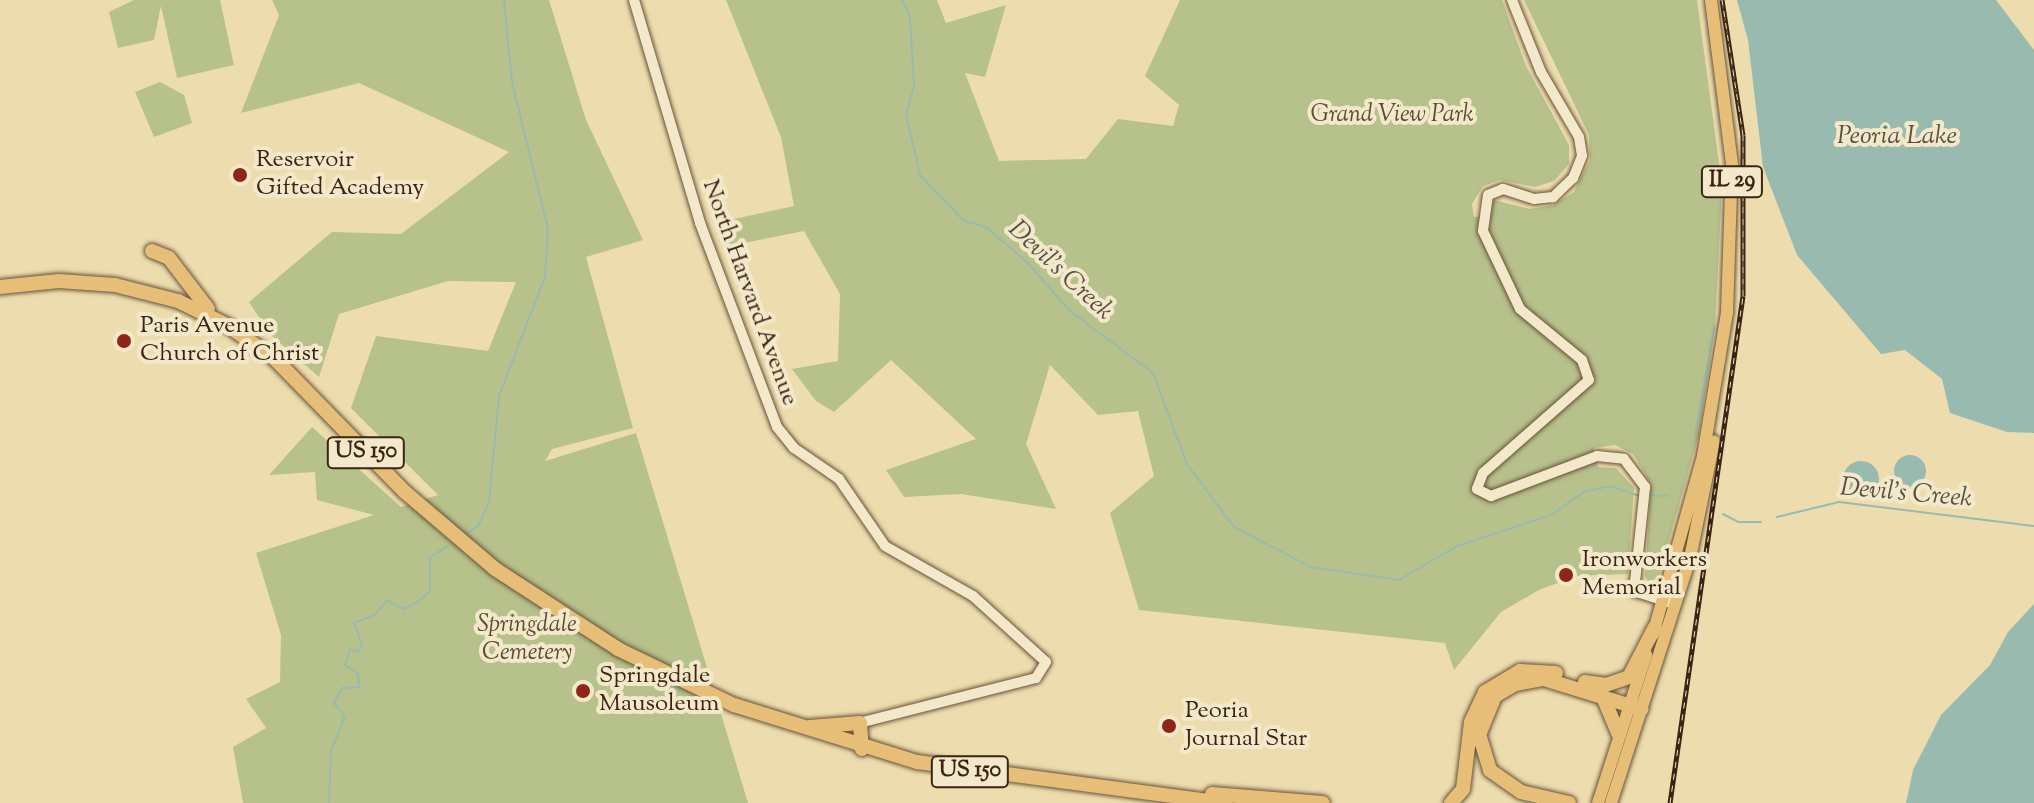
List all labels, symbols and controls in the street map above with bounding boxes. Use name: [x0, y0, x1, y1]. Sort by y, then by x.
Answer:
park label: Grand View Park: [1310, 102, 1474, 130]
water label: Peoria Lake: [1837, 121, 1957, 153]
place label: Reservoir Gifted Academy: [256, 147, 424, 203]
road number: IL 29: [1700, 164, 1764, 200]
marker: Reservoir Gifted Academy: [231, 166, 249, 184]
street label: North Harvard Avenue: [695, 176, 803, 410]
water label: Devil's Creek: [1001, 214, 1119, 328]
place label: Paris Avenue Church of Christ: [140, 313, 319, 369]
marker: Paris Avenue Church of Christ: [115, 332, 133, 350]
road number: US 150: [326, 435, 406, 471]
water label: Devil's Creek: [1839, 473, 1973, 515]
place label: Ironworkers Memorial: [1582, 547, 1707, 603]
marker: Ironworkers Memorial: [1557, 566, 1575, 584]
park label: Springdale Cemetery: [477, 612, 577, 668]
place label: Springdale Mausoleum: [599, 663, 719, 719]
marker: Springdale Mausoleum: [574, 682, 592, 700]
place label: Peoria Journal Star: [1185, 698, 1307, 754]
marker: Peoria Journal Star: [1160, 717, 1178, 735]
road number: US 150: [930, 754, 1010, 790]

